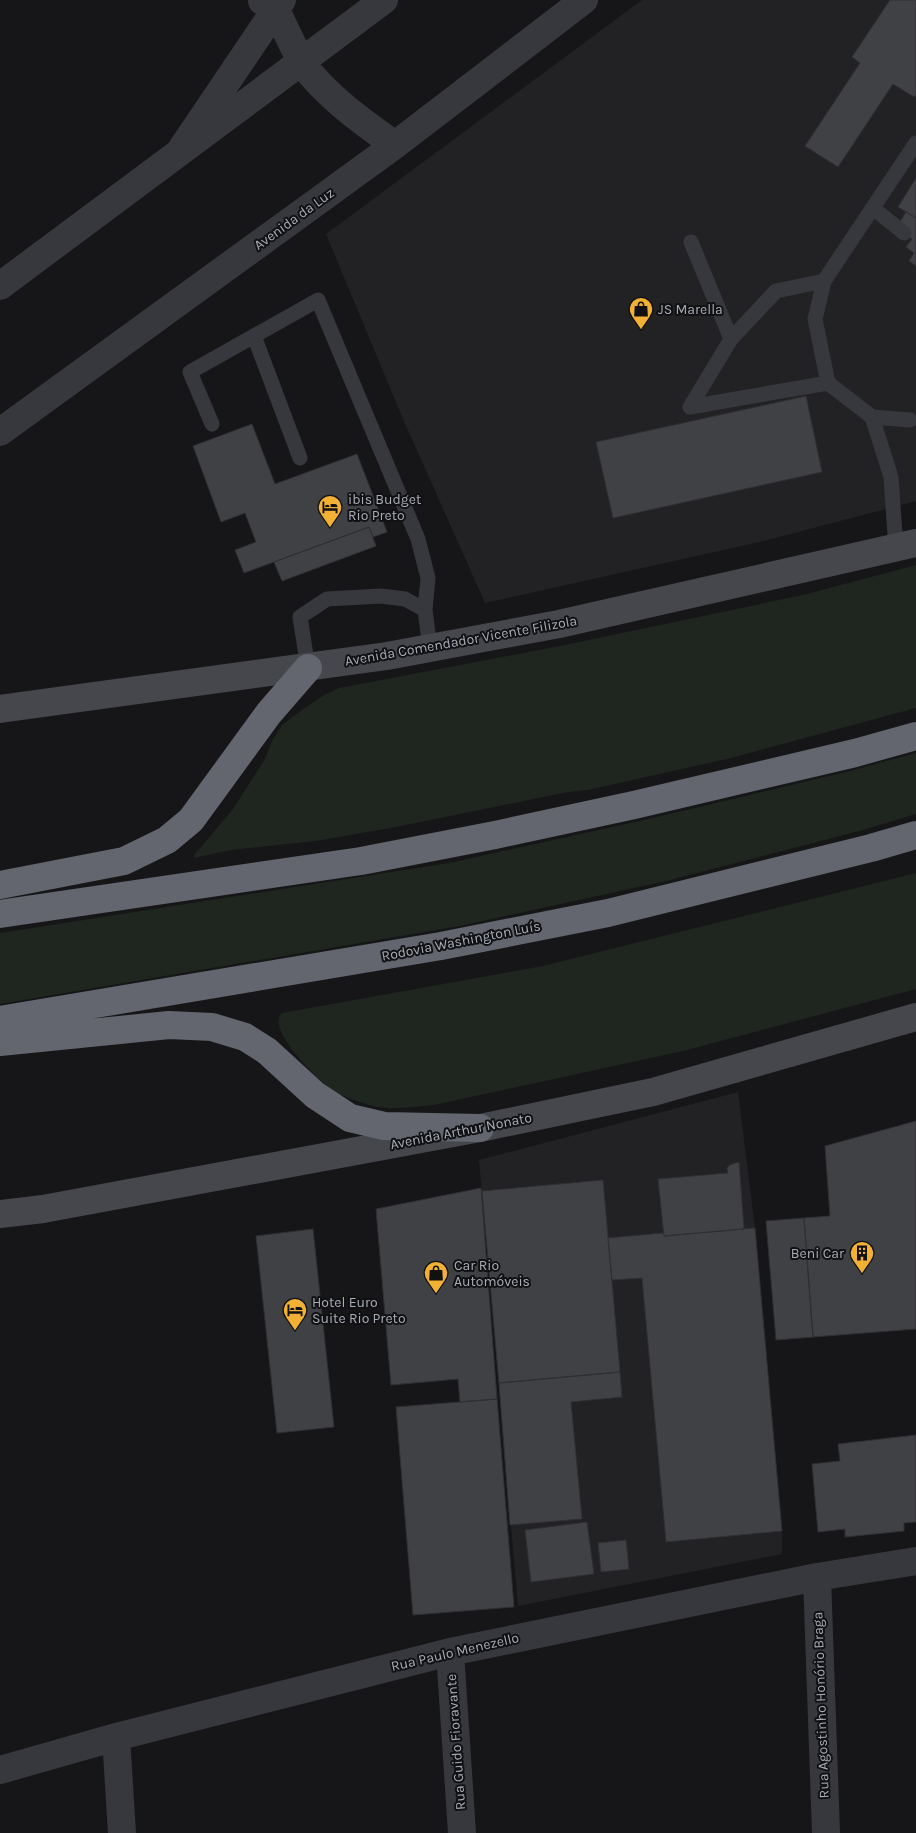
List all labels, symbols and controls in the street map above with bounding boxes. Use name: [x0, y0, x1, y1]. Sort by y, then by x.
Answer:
street label: Avenida da Luz: [251, 184, 337, 254]
shop icon: JS Marella: [628, 296, 654, 330]
place label: JS Marella: [658, 301, 723, 318]
place label: ibis Budget Rio Preto: [348, 491, 421, 524]
hotel icon: ibis Budget Rio Preto: [317, 494, 343, 528]
street label: Avenida Comendador Vicente Filizola: [344, 612, 578, 670]
street label: Rodovia Washington Luís: [380, 917, 542, 965]
street label: Avenida Arthur Nonato: [389, 1109, 533, 1153]
building icon: Beni Car: [849, 1240, 875, 1274]
place label: Beni Car: [791, 1245, 845, 1262]
place label: Car Rio Automóveis: [454, 1257, 530, 1290]
shop icon: Car Rio Automóveis: [423, 1260, 449, 1294]
place label: Hotel Euro Suite Rio Preto: [312, 1294, 406, 1327]
hotel icon: Hotel Euro Suite Rio Preto: [282, 1297, 308, 1331]
street label: Rua Agostinho Honório Braga: [809, 1611, 833, 1799]
street label: Rua Paulo Menezello: [389, 1629, 521, 1675]
street label: Rua Guido Fioravante: [443, 1673, 469, 1811]

